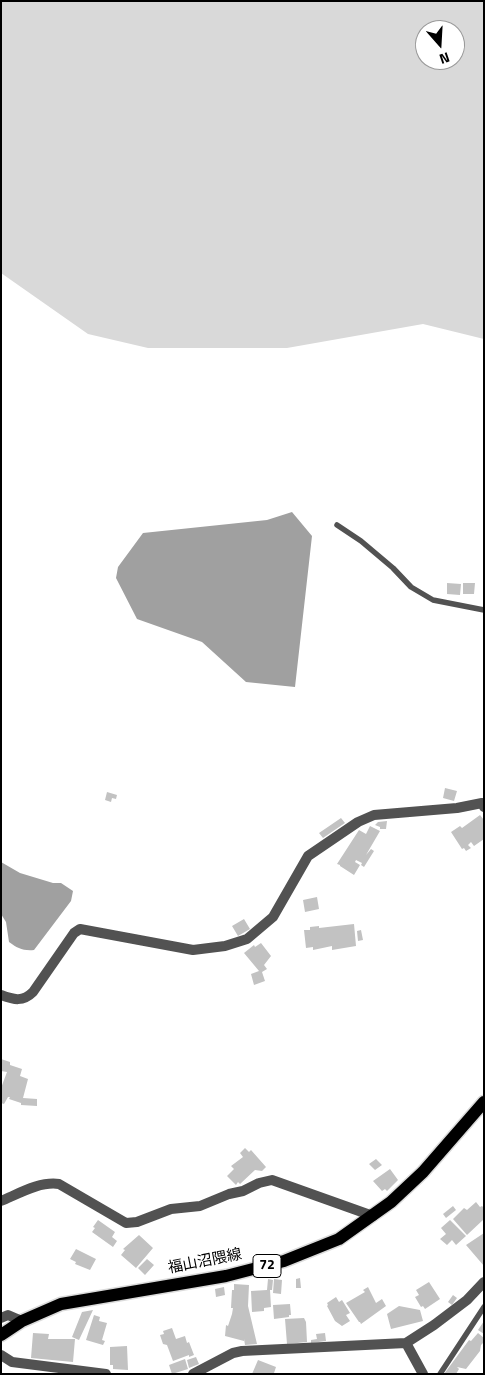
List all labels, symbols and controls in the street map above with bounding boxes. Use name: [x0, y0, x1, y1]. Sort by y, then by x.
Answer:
north arrow: [415, 20, 465, 70]
text: N: [437, 47, 453, 70]
street label: 福山沼隈線: [166, 1246, 244, 1278]
road number: 72: [253, 1254, 281, 1278]

